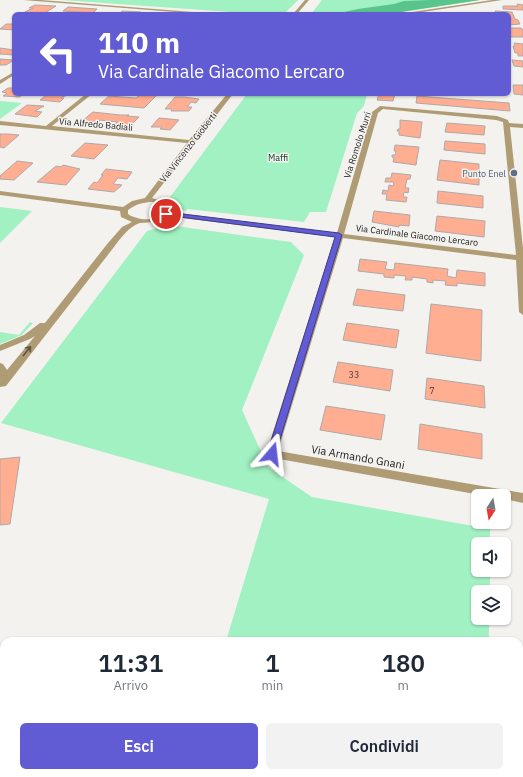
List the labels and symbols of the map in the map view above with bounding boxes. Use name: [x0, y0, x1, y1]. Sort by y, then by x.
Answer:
street label: Via Vincenzo Gioberti: [157, 110, 219, 184]
street label: Via Romolo Murri: [341, 110, 373, 180]
street label: Via Alfredo Badiali: [59, 115, 133, 133]
park label: Maffi: [268, 152, 288, 163]
place label: Punto Enel: [462, 168, 507, 179]
marker: Punto Enel: [509, 168, 519, 178]
pin: [149, 197, 183, 231]
street label: Via Cardinale Giacomo Lercaro: [355, 222, 479, 248]
one-way arrow: [23, 346, 31, 357]
house number: 33: [349, 369, 359, 380]
house number: 7: [429, 385, 435, 396]
position arrow: [251, 433, 293, 475]
street label: Via Armando Gnani: [310, 442, 406, 472]
north arrow: [471, 489, 511, 529]

